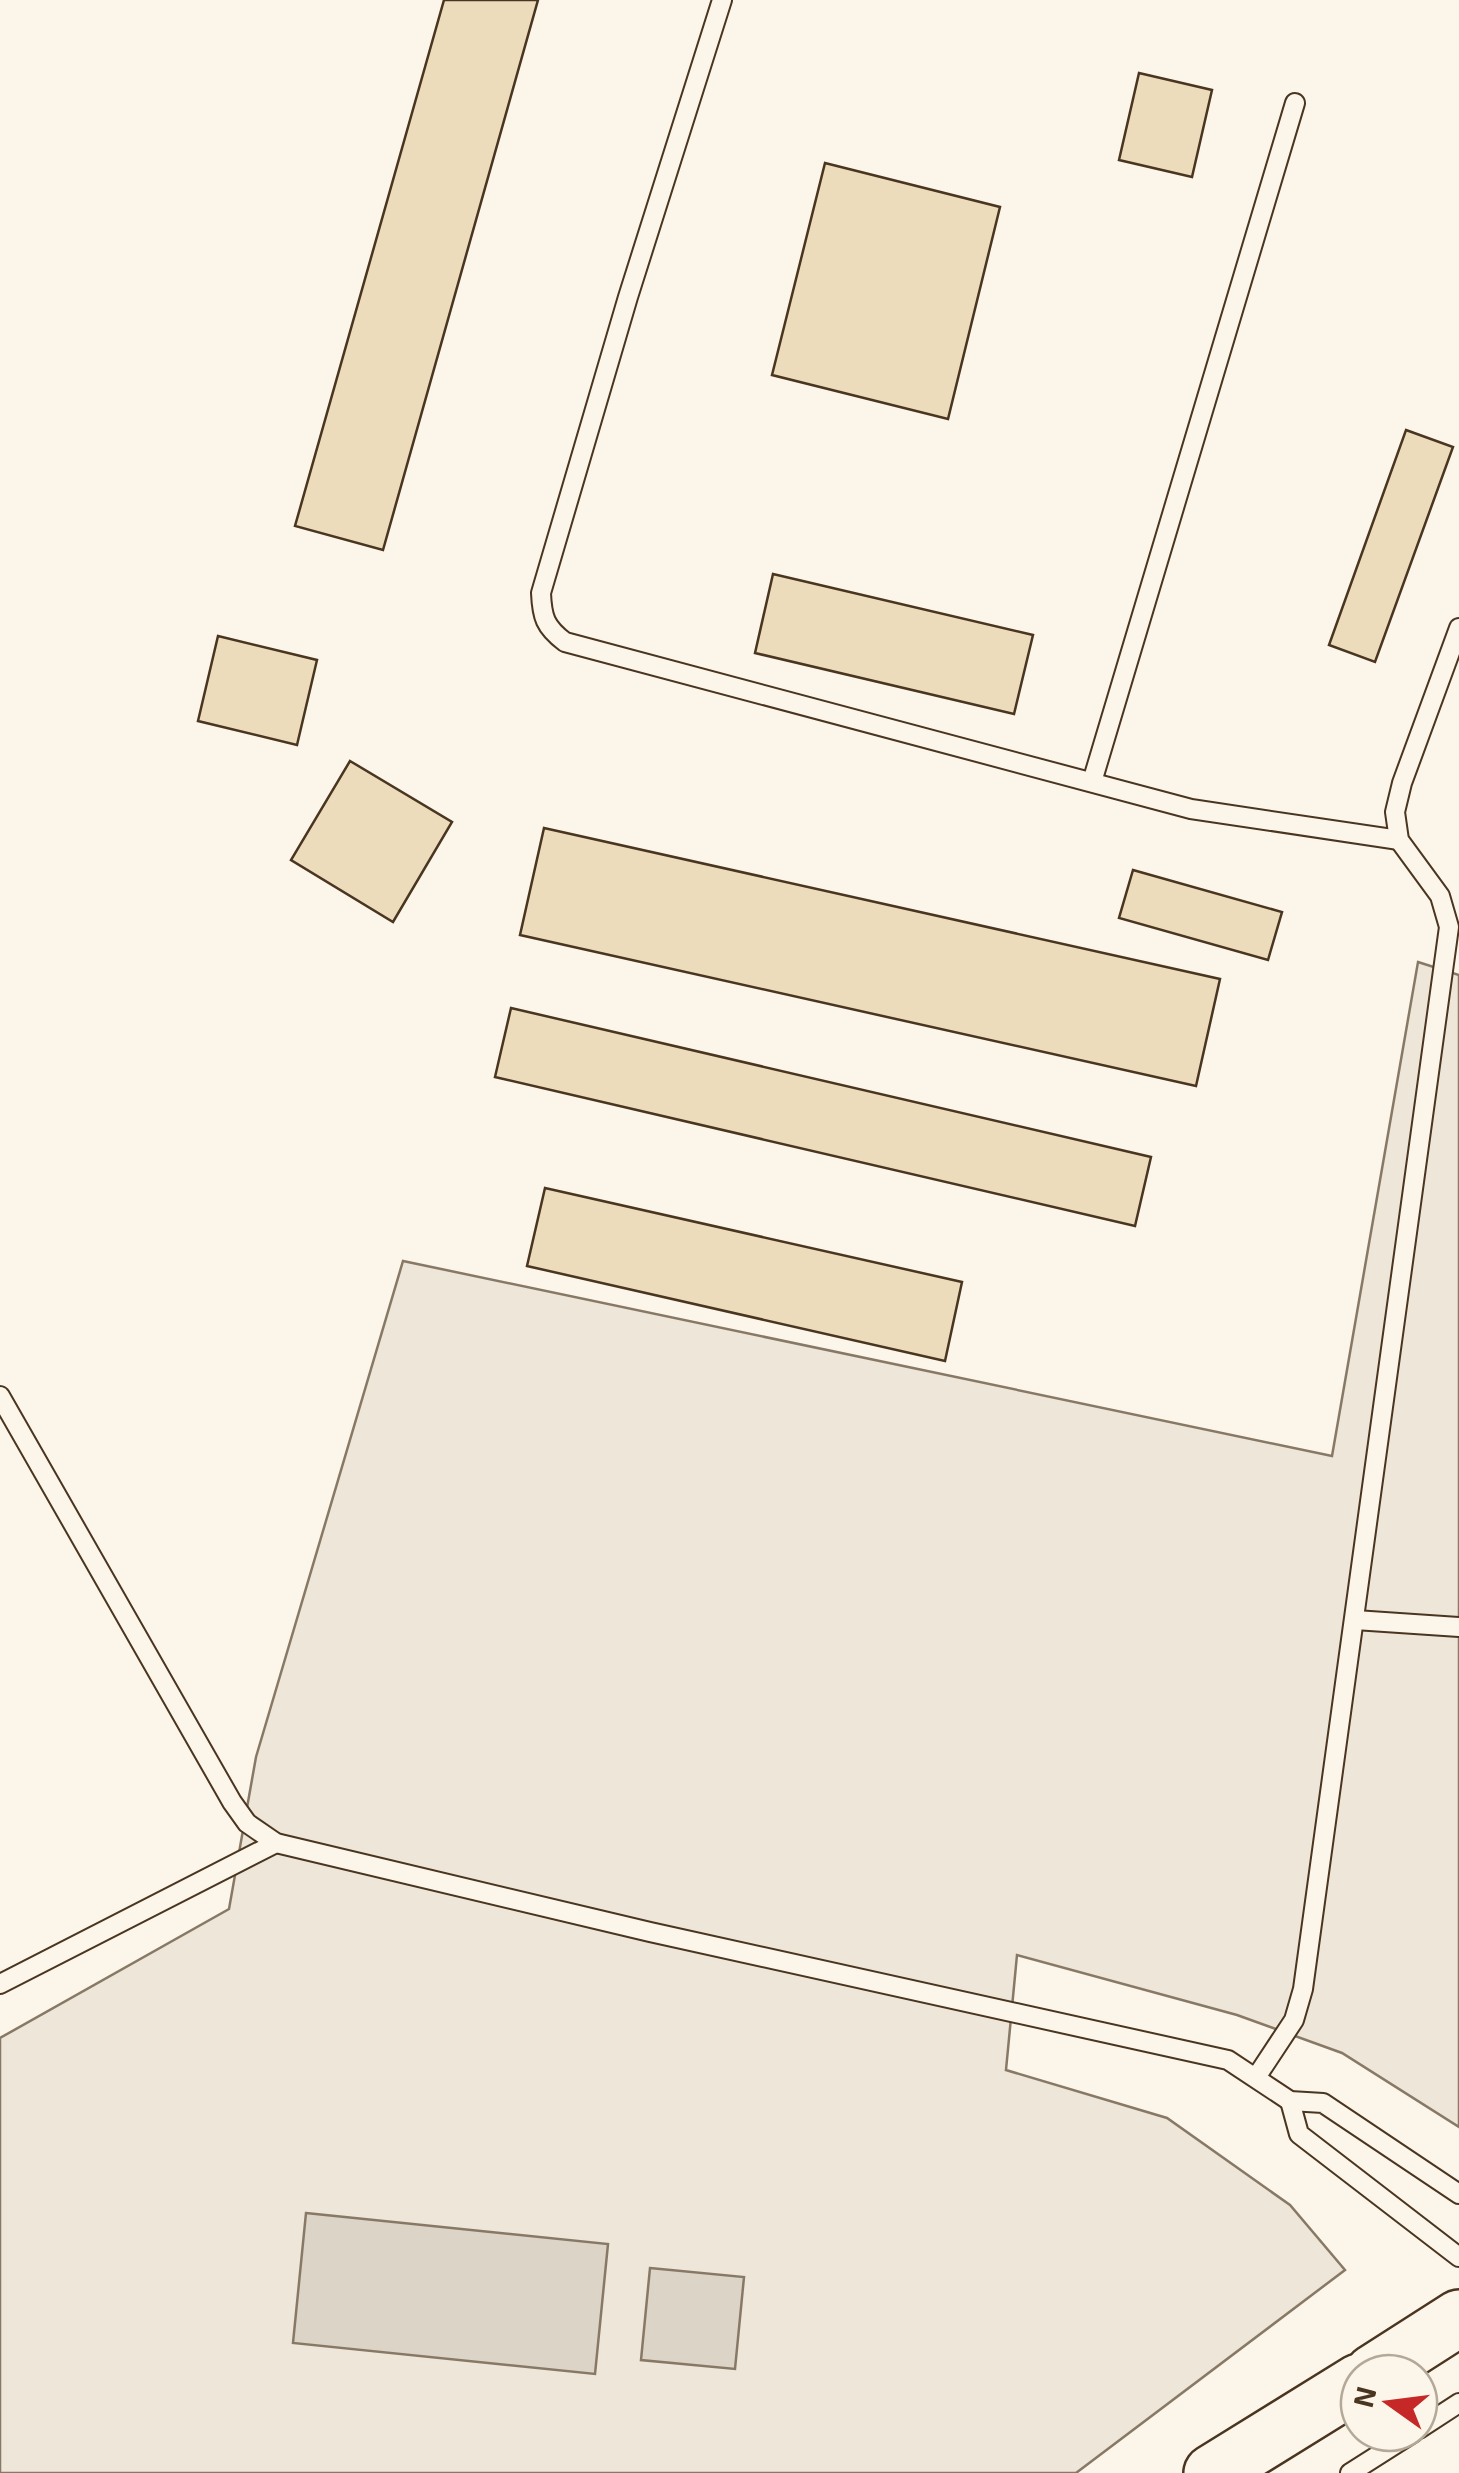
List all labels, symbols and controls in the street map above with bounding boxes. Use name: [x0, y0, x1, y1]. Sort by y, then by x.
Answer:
north arrow: [1339, 2353, 1439, 2453]
text: N: [1345, 2383, 1383, 2411]

